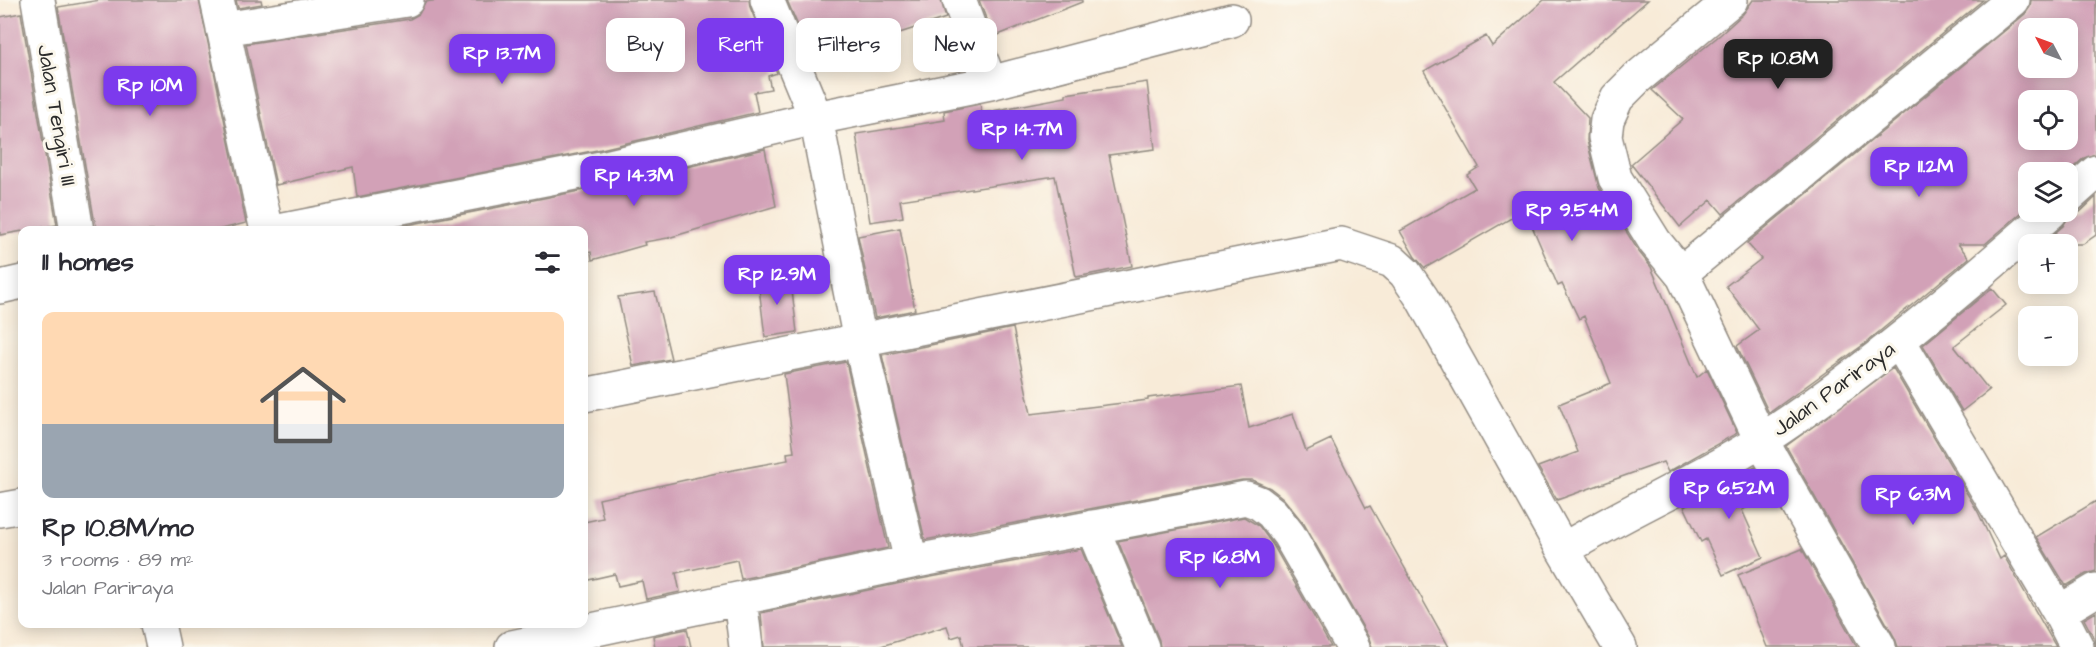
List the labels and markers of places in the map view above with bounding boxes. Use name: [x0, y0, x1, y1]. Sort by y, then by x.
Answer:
pin: Rp 13.7M: [440, 34, 564, 85]
pin: Rp 10.8M: [1716, 39, 1840, 90]
pin: Rp 10M: [101, 66, 199, 117]
pin: Rp 14.7M: [960, 110, 1084, 161]
pin: Rp 11.2M: [1857, 147, 1981, 198]
pin: Rp 14.3M: [572, 156, 696, 207]
pin: Rp 9.54M: [1510, 191, 1634, 242]
pin: Rp 12.9M: [715, 255, 839, 306]
pin: Rp 6.52M: [1667, 469, 1791, 520]
pin: Rp 6.3M: [1858, 475, 1968, 526]
pin: Rp 16.8M: [1158, 538, 1282, 589]

